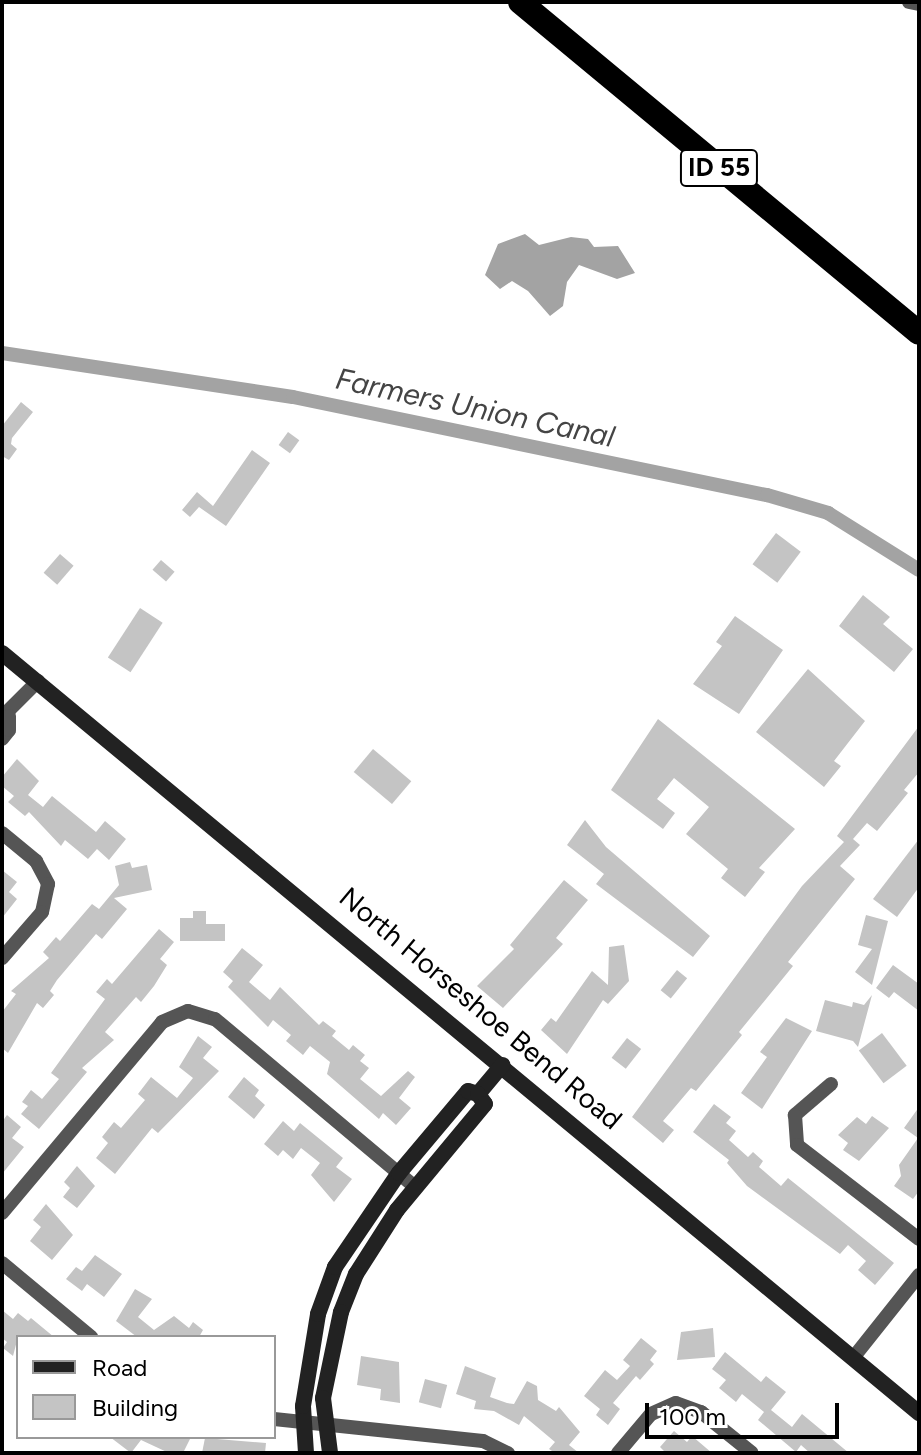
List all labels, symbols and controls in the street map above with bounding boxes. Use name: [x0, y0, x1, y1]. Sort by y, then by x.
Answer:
road number: ID 55: [679, 146, 759, 190]
water label: Farmers Union Canal: [332, 361, 618, 455]
street label: North Horseshoe Bend Road: [333, 880, 629, 1136]
legend: [16, 1335, 276, 1439]
text: Road: [92, 1353, 147, 1382]
scale bar: [649, 1387, 843, 1437]
text: Building: [92, 1393, 178, 1422]
text: 100 m: [659, 1402, 726, 1431]

